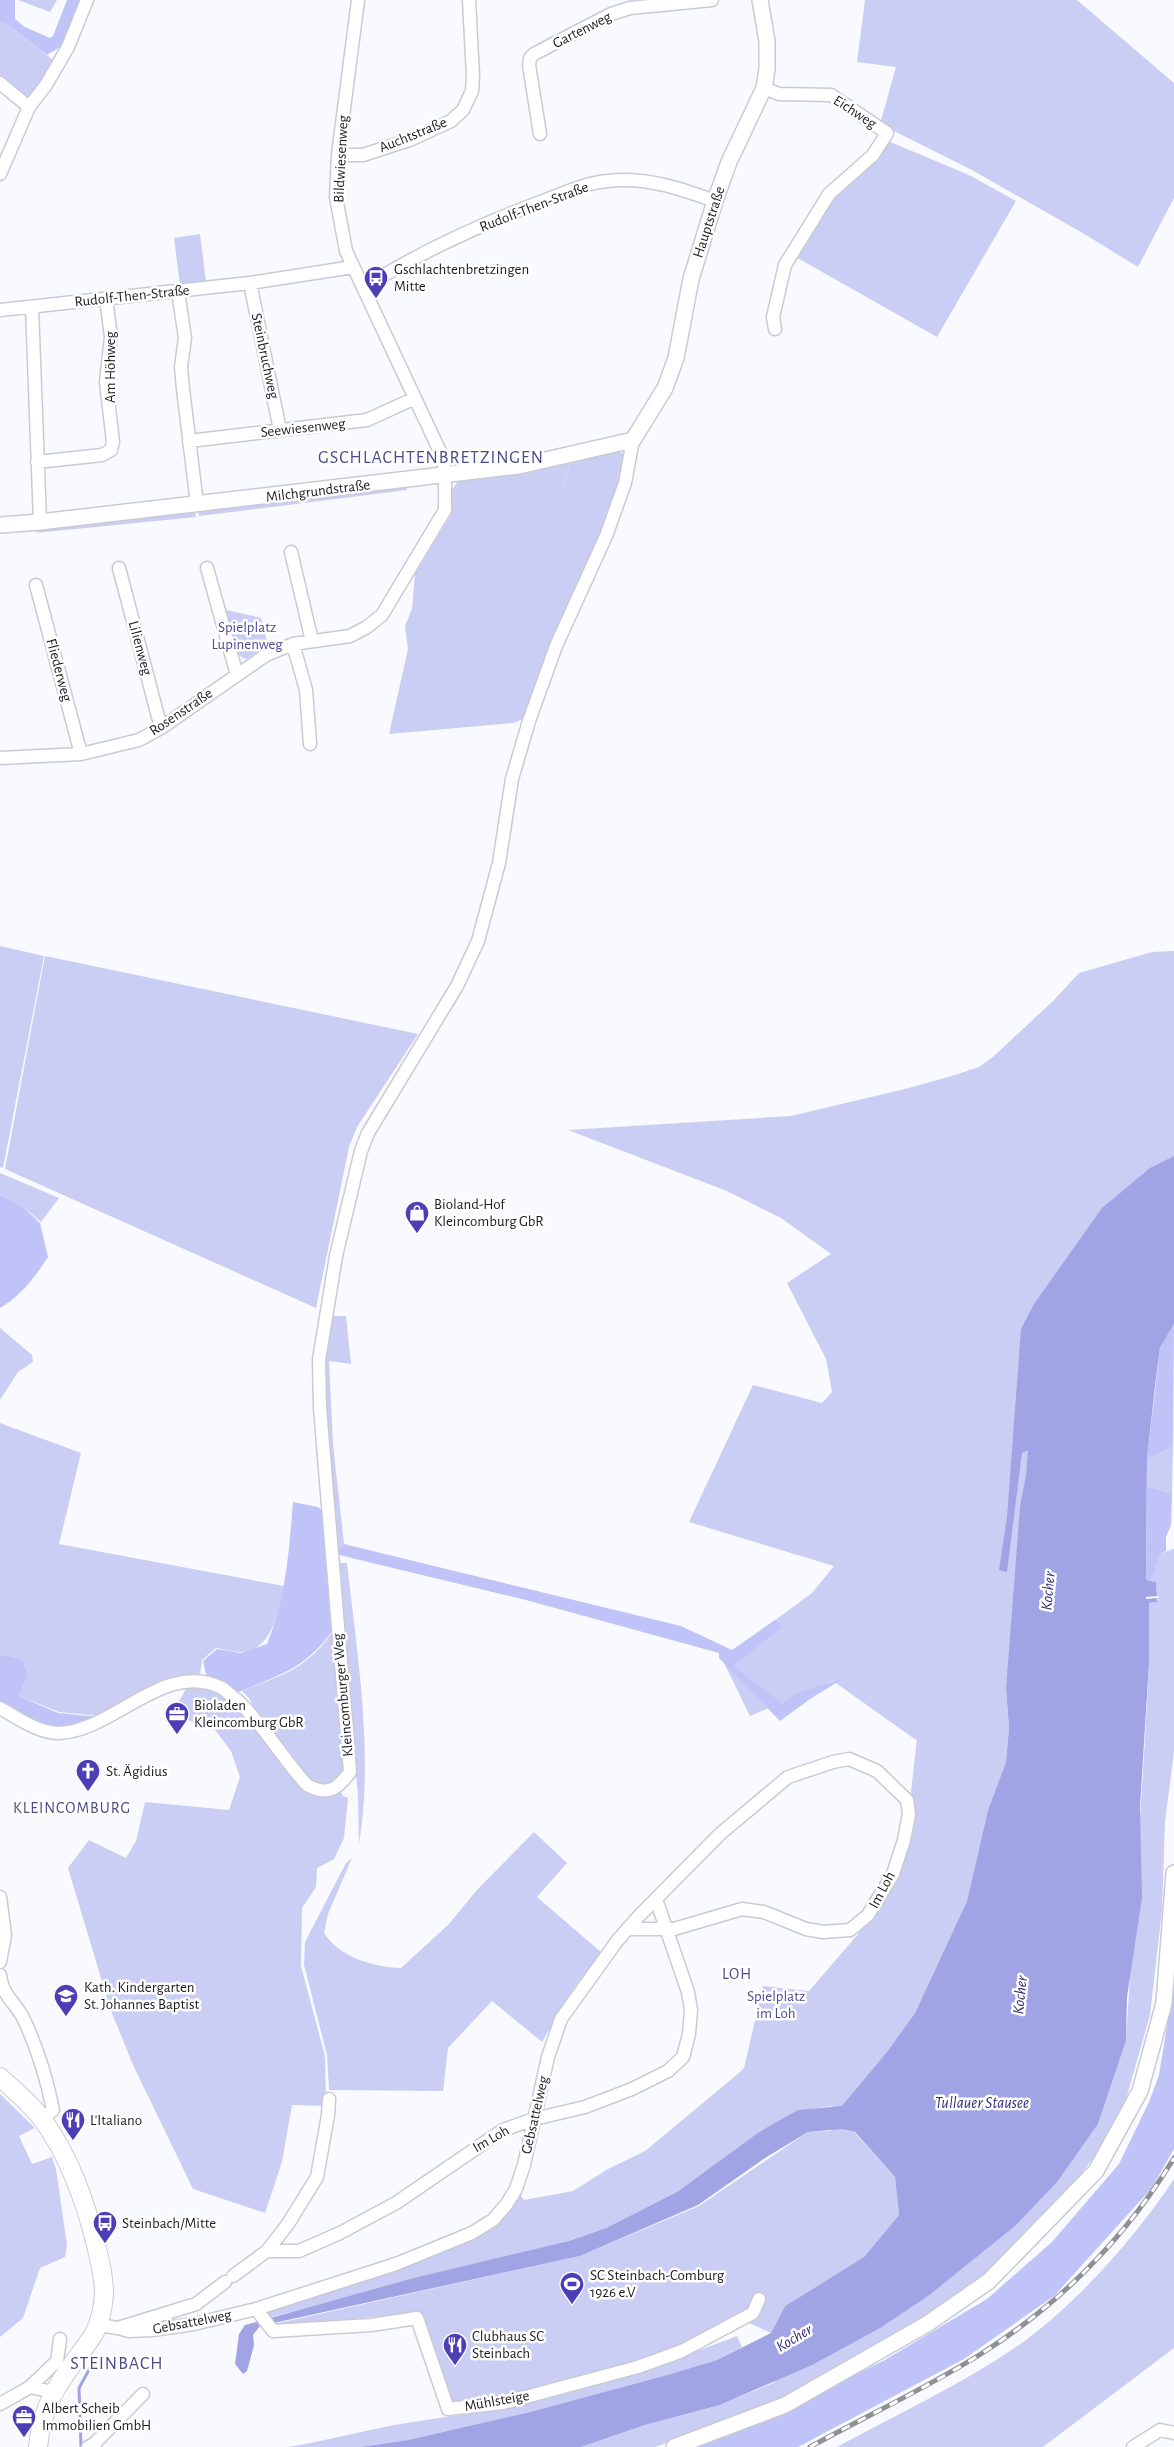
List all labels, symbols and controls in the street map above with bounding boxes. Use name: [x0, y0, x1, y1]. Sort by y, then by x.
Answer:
street label: Gartenweg: [550, 9, 614, 51]
street label: Eichweg: [831, 93, 880, 132]
street label: Bildwiesenweg: [331, 114, 351, 203]
street label: Auchtstraße: [377, 115, 449, 155]
street label: Rudolf-Then-Straße: [477, 179, 591, 235]
street label: Hauptstraße: [690, 184, 728, 260]
place label: Gschlachtenbretzingen Mitte: [394, 262, 529, 294]
bus stop icon: Gschlachtenbretzingen Mitte: [363, 265, 389, 299]
street label: Rudolf-Then-Straße: [74, 282, 190, 309]
street label: Steinbruchweg: [249, 312, 282, 401]
street label: Am Höhweg: [103, 330, 118, 403]
street label: Seewiesenweg: [260, 416, 347, 440]
district label: GSCHLACHTENBRETZINGEN: [318, 449, 544, 467]
street label: Milchgrundstraße: [265, 477, 371, 505]
street label: Lilienweg: [126, 619, 155, 677]
park label: Spielplatz Lupinenweg: [211, 620, 283, 652]
street label: Fliederweg: [43, 637, 75, 704]
street label: Rosenstraße: [147, 685, 215, 739]
place label: Bioland-Hof Kleincomburg GbR: [434, 1197, 544, 1229]
shop icon: Bioland-Hof Kleincomburg GbR: [404, 1200, 430, 1234]
water label: Kocher: [1038, 1570, 1058, 1611]
street label: Kleincomburger Weg: [330, 1632, 356, 1757]
place label: Bioladen Kleincomburg GbR: [194, 1698, 304, 1730]
office icon: Bioladen Kleincomburg GbR: [164, 1701, 190, 1735]
church icon: St. Ägidius: [75, 1758, 101, 1792]
place label: St. Ägidius: [106, 1763, 168, 1779]
district label: KLEINCOMBURG: [13, 1800, 131, 1816]
street label: Im Loh: [866, 1869, 898, 1911]
district label: LOH: [722, 1966, 752, 1982]
water label: Kocher: [1010, 1974, 1030, 2015]
place label: Kath. Kindergarten St. Johannes Baptist: [84, 1980, 199, 2012]
school or university icon: Kath. Kindergarten St. Johannes Baptist: [53, 1983, 79, 2017]
park label: Spielplatz im Loh: [747, 1989, 805, 2021]
street label: Gebsattelweg: [519, 2074, 551, 2156]
water label: Tullauer Stausee: [935, 2095, 1029, 2111]
restaurant icon: L'Italiano: [60, 2107, 86, 2141]
place label: L'Italiano: [90, 2113, 142, 2128]
street label: Im Loh: [470, 2123, 512, 2155]
bus stop icon: Steinbach/Mitte: [92, 2210, 118, 2244]
place label: Steinbach/Mitte: [122, 2216, 216, 2231]
place label: SC Steinbach-Comburg 1926 e.V: [590, 2268, 725, 2300]
sports icon: SC Steinbach-Comburg 1926 e.V: [559, 2271, 585, 2305]
street label: Gebsattelweg: [151, 2307, 233, 2337]
water label: Kocher: [773, 2321, 815, 2355]
place label: Clubhaus SC Steinbach: [472, 2329, 544, 2361]
restaurant icon: Clubhaus SC Steinbach: [442, 2332, 468, 2366]
district label: STEINBACH: [70, 2355, 164, 2373]
street label: Mühlsteige: [463, 2388, 531, 2414]
place label: Albert Scheib Immobilien GmbH: [42, 2401, 151, 2433]
office icon: Albert Scheib Immobilien GmbH: [11, 2404, 37, 2438]

